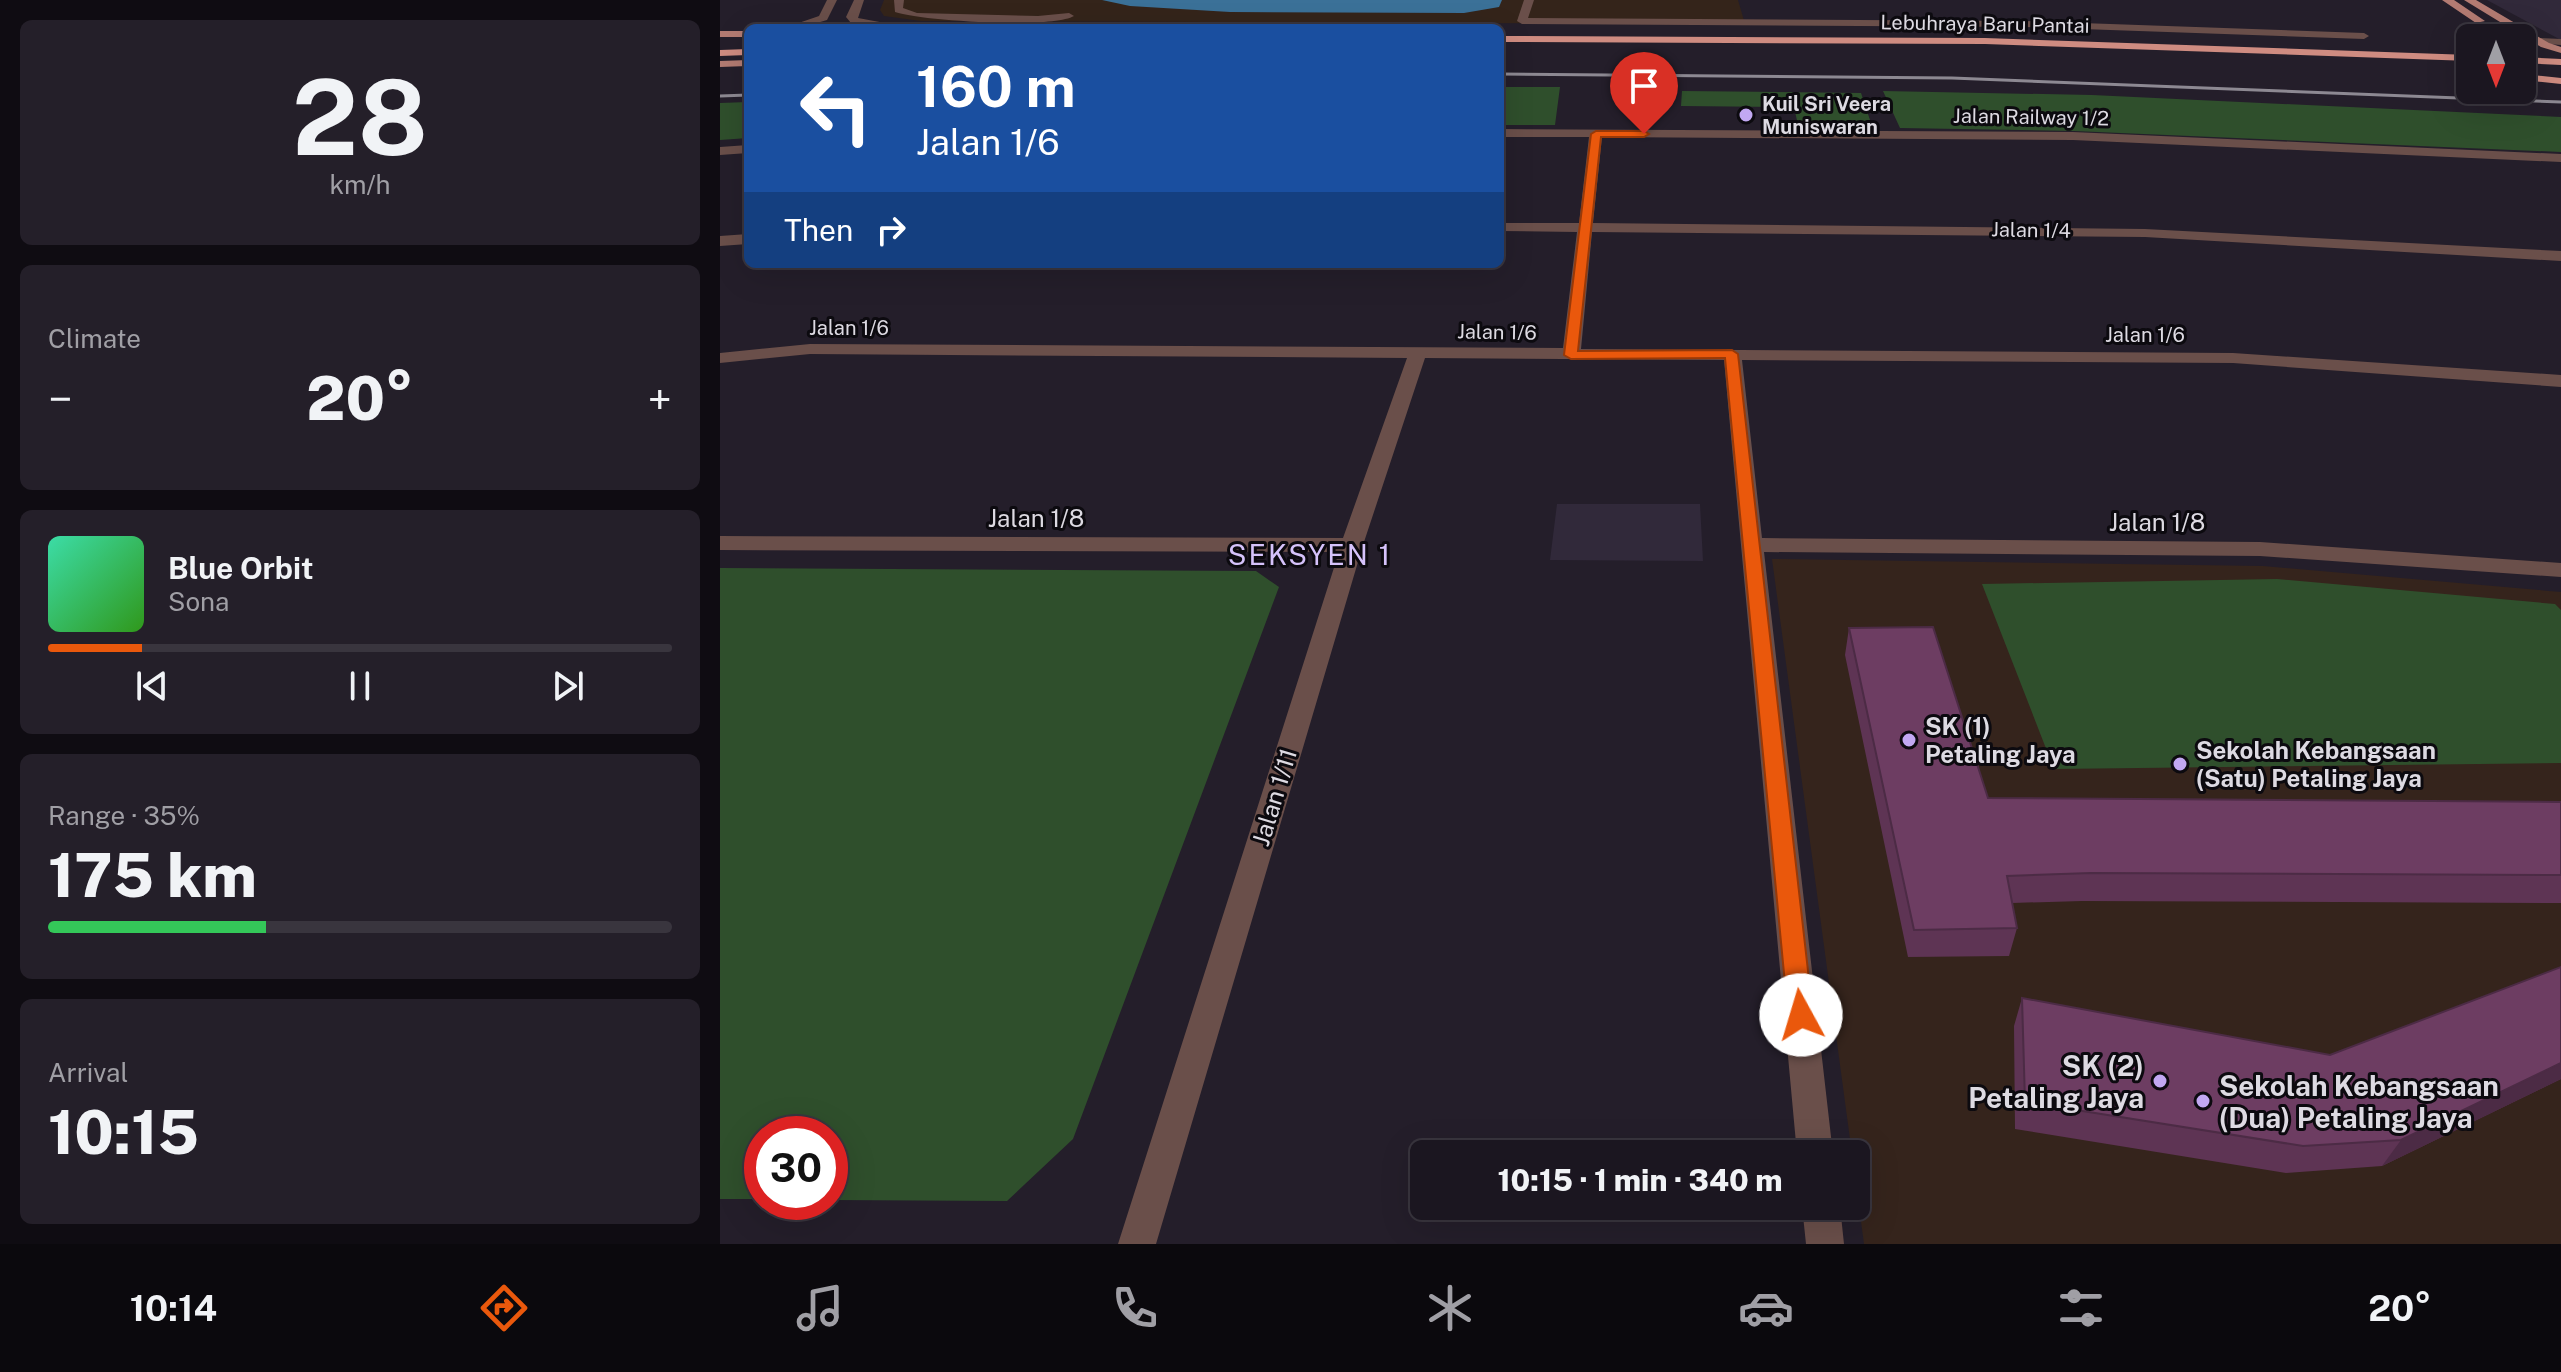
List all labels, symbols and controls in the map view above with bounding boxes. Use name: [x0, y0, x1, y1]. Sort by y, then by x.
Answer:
street label: Lebuhraya Baru Pantai: [1880, 10, 2090, 38]
north arrow: [2456, 24, 2536, 104]
map controls: [2456, 24, 2536, 104]
pin: [1610, 52, 1678, 134]
text: 160 m: [916, 54, 1076, 120]
text: 28: [292, 56, 428, 178]
icon: left: [784, 56, 888, 160]
icon: arrive: [1622, 64, 1666, 108]
place label: Kuil Sri Veera Muniswaran: [1762, 92, 1891, 139]
street label: Jalan Railway 1/2: [1953, 104, 2109, 130]
marker: Kuil Sri Veera Muniswaran: [1737, 106, 1755, 124]
text: Jalan 1/6: [916, 121, 1060, 163]
text: km/h: [329, 169, 391, 200]
icon: right: [869, 208, 913, 252]
text: Then: [784, 212, 853, 248]
street label: Jalan 1/4: [1991, 217, 2071, 243]
street label: Jalan 1/6: [809, 316, 889, 340]
street label: Jalan 1/6: [1457, 319, 1537, 345]
text: Climate: [48, 323, 141, 354]
street label: Jalan 1/6: [2105, 323, 2185, 347]
text: 20°: [306, 363, 414, 434]
text: −: [48, 373, 72, 425]
text: +: [648, 373, 672, 425]
street label: Jalan 1/8: [988, 504, 1084, 532]
street label: Jalan 1/8: [2109, 508, 2205, 536]
district label: SEKSYEN 1: [1228, 538, 1392, 571]
text: Blue Orbit: [168, 550, 314, 586]
text: Sona: [168, 586, 229, 617]
icon: previous: [130, 664, 174, 708]
icon: pause: [338, 664, 382, 708]
icon: next: [546, 664, 590, 708]
place label: SK (1) Petaling Jaya: [1925, 712, 2076, 768]
marker: SK (1) Petaling Jaya: [1900, 731, 1918, 749]
place label: Sekolah Kebangsaan (Satu) Petaling Jaya: [2196, 736, 2436, 792]
street label: Jalan 1/11: [1246, 745, 1302, 849]
marker: Sekolah Kebangsaan (Satu) Petaling Jaya: [2171, 755, 2189, 773]
text: Range · 35%: [48, 800, 200, 831]
text: 175 km: [48, 840, 257, 911]
position arrow: [1759, 973, 1843, 1057]
place label: SK (2) Petaling Jaya: [1968, 1049, 2144, 1114]
text: Arrival: [48, 1057, 128, 1088]
place label: Sekolah Kebangsaan (Dua) Petaling Jaya: [2219, 1069, 2499, 1134]
marker: SK (2) Petaling Jaya: [2151, 1072, 2169, 1090]
marker: Sekolah Kebangsaan (Dua) Petaling Jaya: [2194, 1092, 2212, 1110]
text: 10:15: [48, 1097, 199, 1168]
speed limit sign: 30: [744, 1116, 848, 1220]
text: 10:15 · 1 min · 340 m: [1497, 1162, 1783, 1198]
icon: directions: [476, 1280, 532, 1336]
icon: music: [792, 1280, 848, 1336]
icon: phone: [1107, 1280, 1163, 1336]
icon: climate: [1422, 1280, 1478, 1336]
icon: car: [1738, 1280, 1794, 1336]
icon: filters: [2053, 1280, 2109, 1336]
text: 10:14: [130, 1287, 217, 1329]
text: 20°: [2368, 1287, 2431, 1329]

